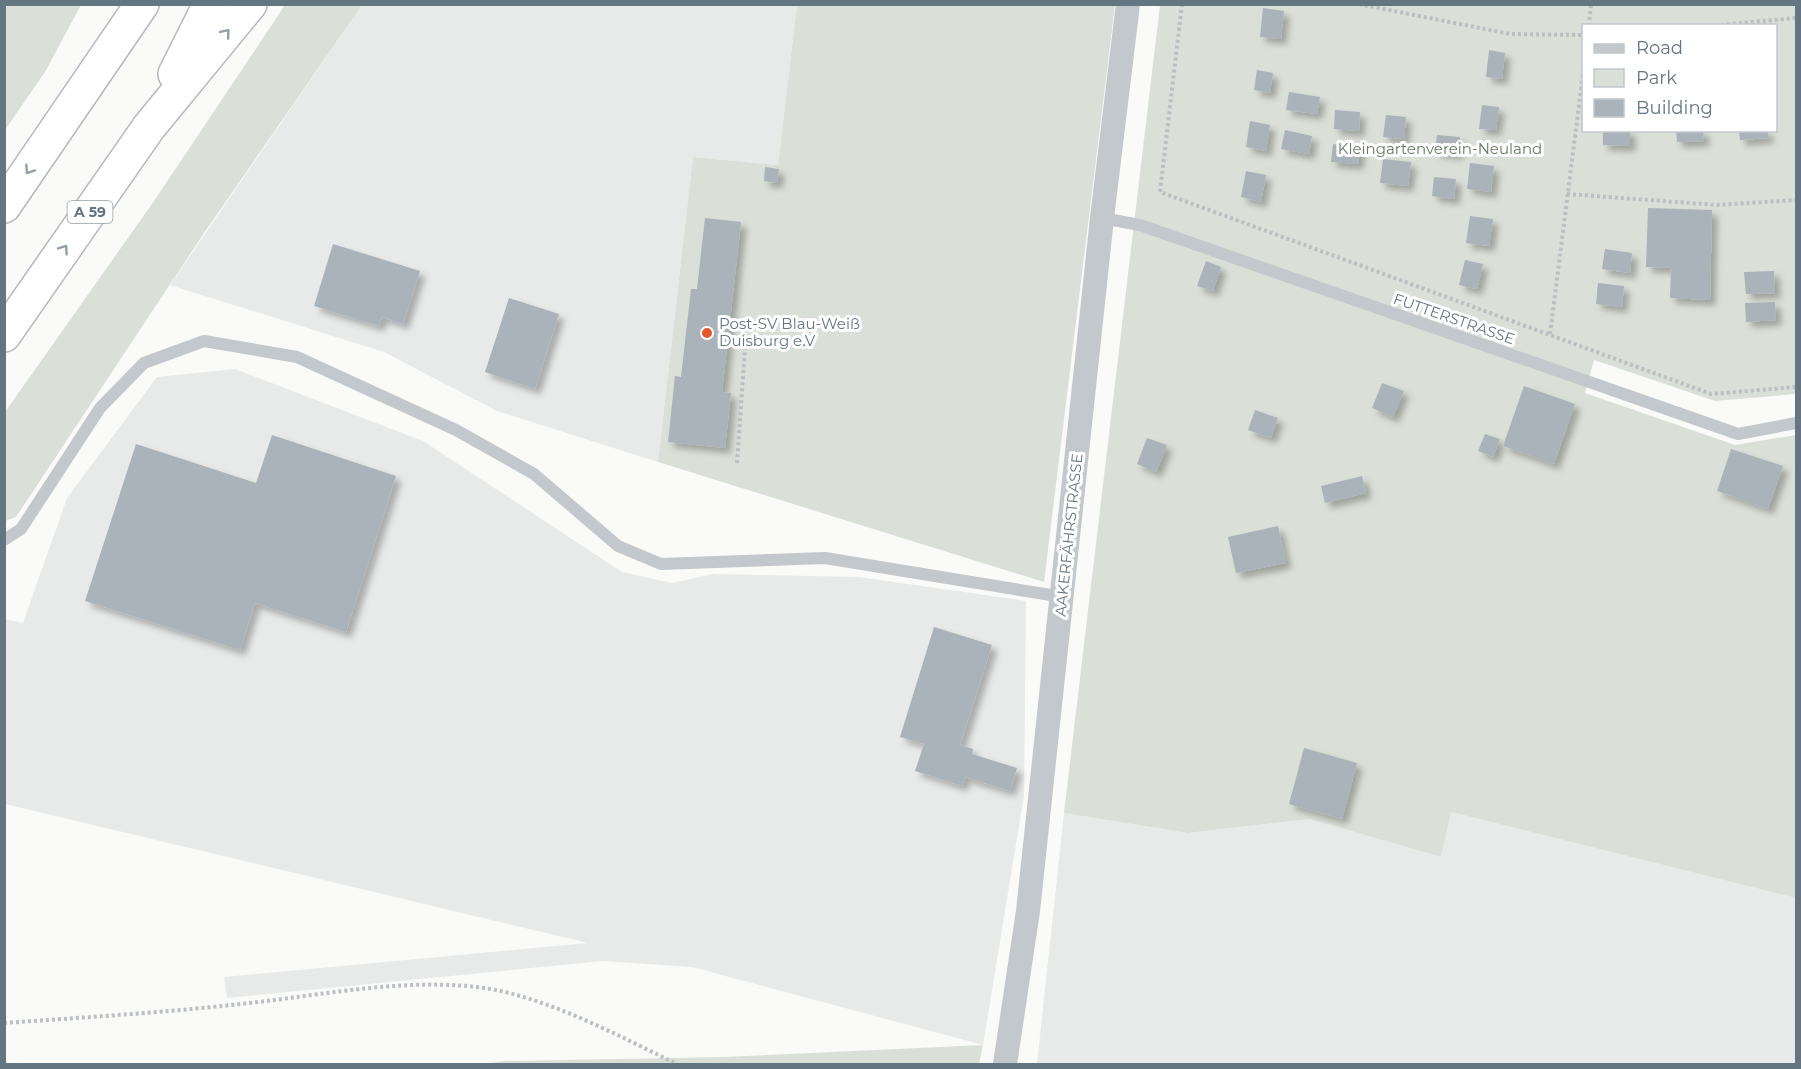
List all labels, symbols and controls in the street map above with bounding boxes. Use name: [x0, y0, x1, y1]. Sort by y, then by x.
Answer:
legend: [1582, 24, 1777, 132]
one-way arrow: [219, 29, 230, 40]
text: Road: [1636, 37, 1683, 59]
text: Park: [1636, 67, 1677, 89]
text: Building: [1636, 97, 1713, 119]
park label: Kleingartenverein-Neuland: [1338, 139, 1542, 158]
one-way arrow: [25, 163, 36, 174]
road number: A 59: [68, 201, 112, 223]
one-way arrow: [57, 245, 68, 256]
street label: FUTTERSTRASSE: [1391, 289, 1517, 348]
place label: Post-SV Blau-Weiß Duisburg e.V: [719, 314, 860, 350]
marker: Post-SV Blau-Weiß Duisburg e.V: [700, 326, 714, 340]
street label: AAKERFÄHRSTRASSE: [1050, 453, 1087, 617]

